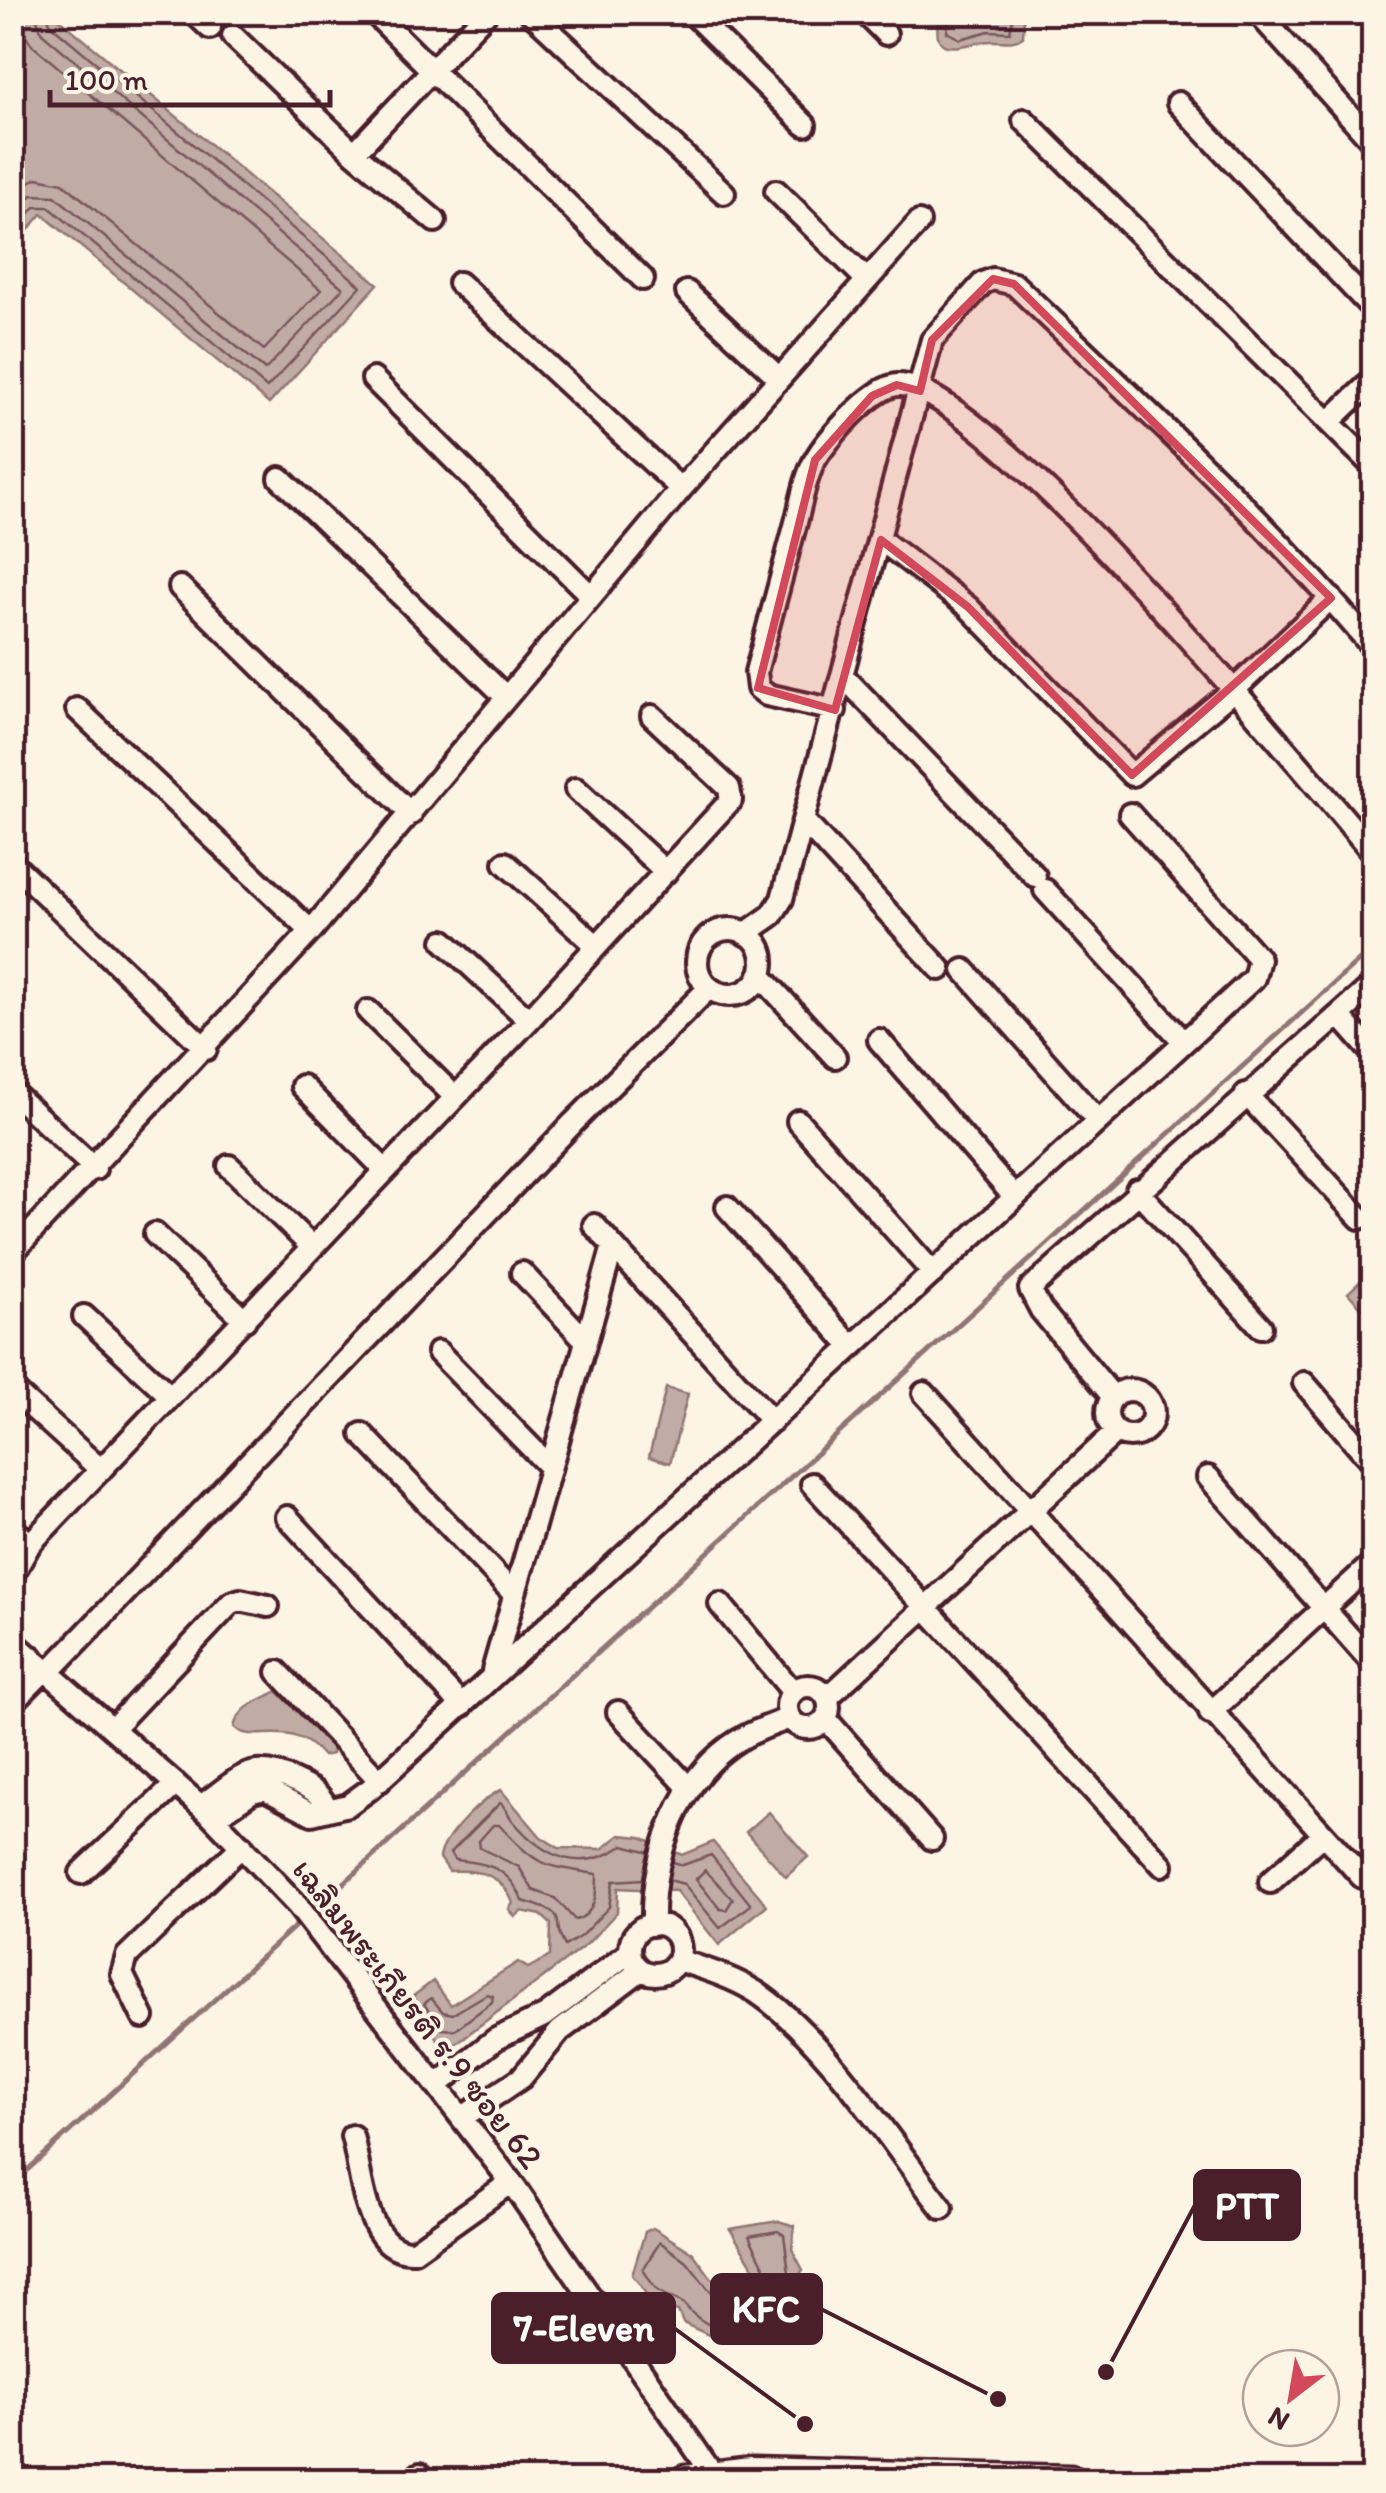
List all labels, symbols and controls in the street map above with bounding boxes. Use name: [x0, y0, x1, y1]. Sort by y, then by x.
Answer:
scale bar: [50, 45, 330, 107]
text: 100 m: [65, 61, 148, 98]
street label: เฉลิมพระเกียรติ ร.9 ซอย 62: [284, 1849, 552, 2177]
callout: PTT: [1195, 2171, 1299, 2239]
text: PTT: [1215, 2183, 1280, 2229]
callout: KFC: [712, 2275, 821, 2343]
text: KFC: [732, 2286, 800, 2332]
callout: 7-Eleven: [493, 2294, 674, 2362]
text: 7-Eleven: [512, 2305, 655, 2351]
north arrow: [1241, 2348, 1341, 2448]
text: N: [1261, 2400, 1295, 2439]

